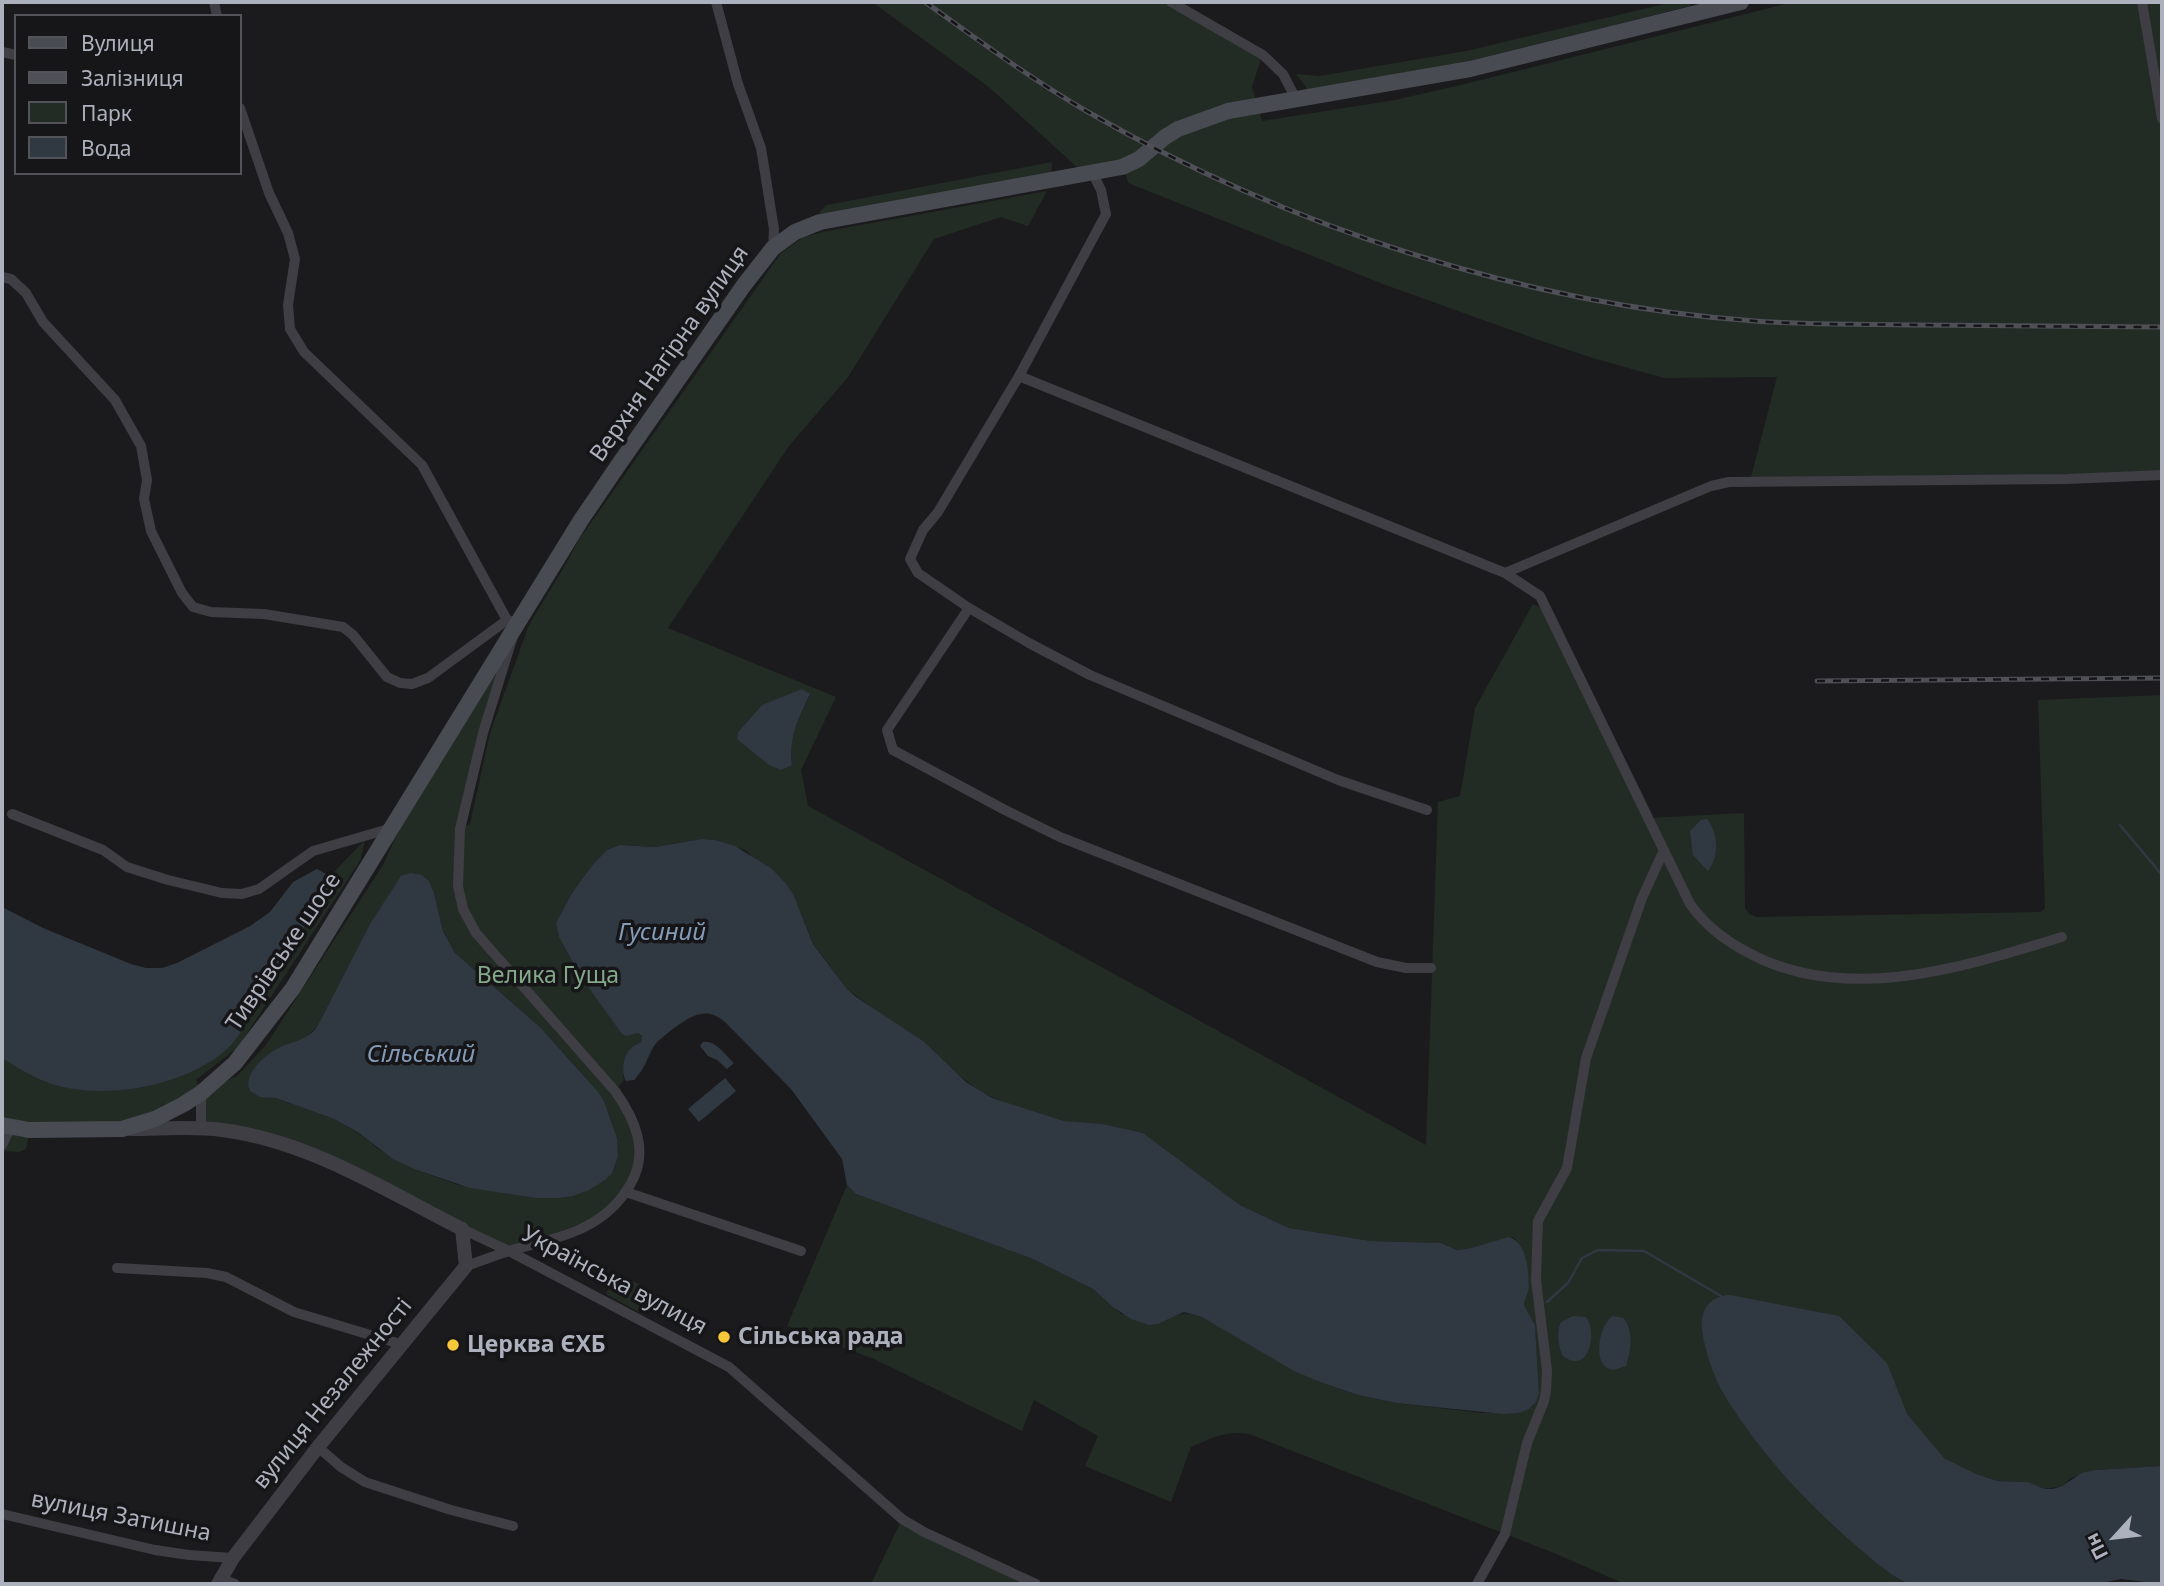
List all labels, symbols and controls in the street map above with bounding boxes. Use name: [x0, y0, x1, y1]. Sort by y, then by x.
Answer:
legend: [14, 14, 242, 175]
text: Вулиця: [81, 29, 155, 57]
text: Залізниця: [81, 64, 184, 92]
text: Парк: [81, 99, 132, 127]
text: Вода: [81, 134, 131, 162]
street label: Верхня Нагірна вулиця: [585, 241, 755, 467]
street label: Тиврівське шосе: [221, 868, 347, 1036]
water label: Гусиний: [618, 919, 706, 947]
park label: Велика Гуща: [477, 962, 619, 990]
water label: Сільський: [367, 1041, 475, 1069]
street label: Українська вулиця: [517, 1221, 711, 1341]
street label: вулиця Незалежності: [248, 1293, 418, 1495]
place label: Сільська рада: [738, 1323, 904, 1351]
marker: Сільська рада: [716, 1329, 732, 1345]
place label: Церква ЄХБ: [467, 1331, 606, 1359]
marker: Церква ЄХБ: [445, 1337, 461, 1353]
street label: вулиця Затишна: [29, 1486, 213, 1548]
north arrow: [2080, 1502, 2150, 1572]
text: Пн: [2079, 1529, 2114, 1564]

